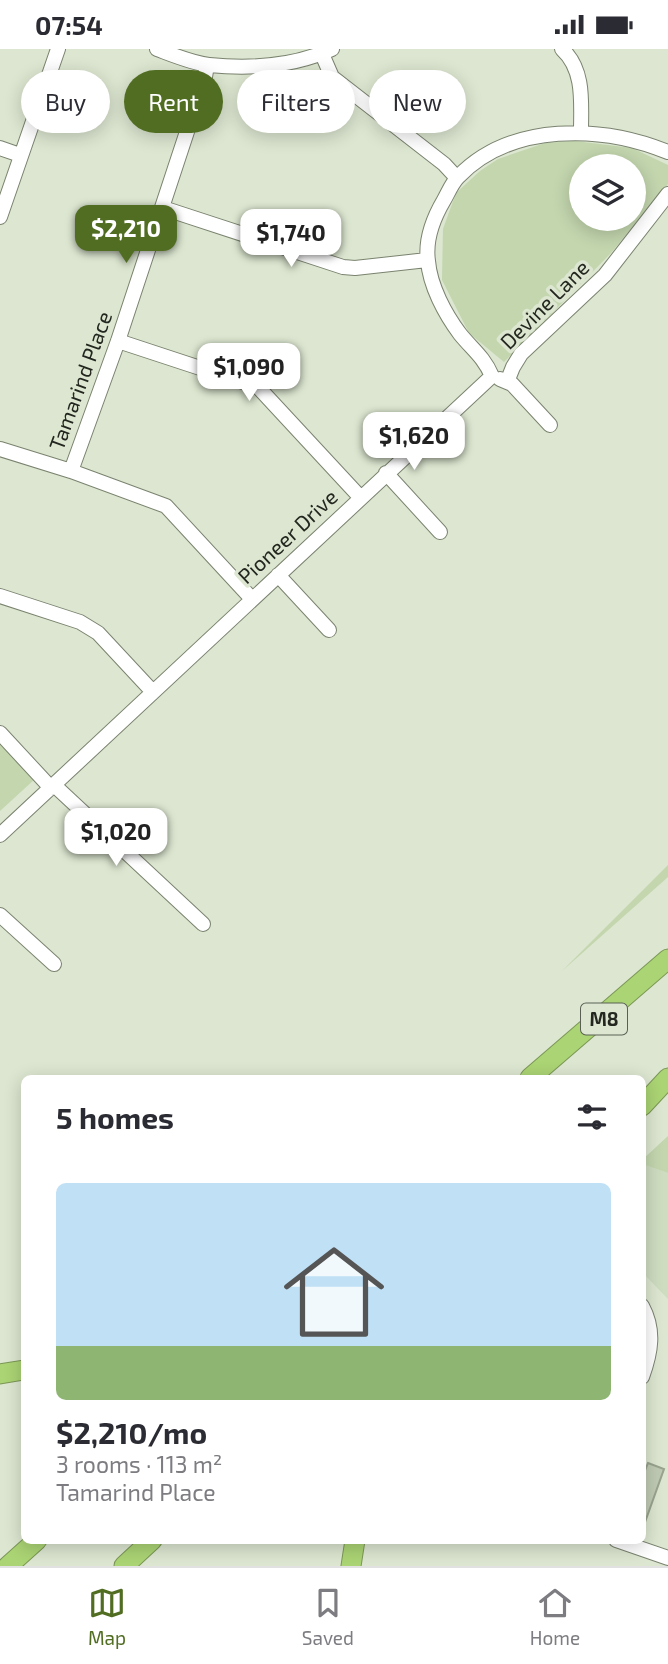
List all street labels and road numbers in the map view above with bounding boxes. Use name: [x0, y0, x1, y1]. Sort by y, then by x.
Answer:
street label: Devine Lane: [494, 254, 594, 354]
street label: Tamarind Place: [43, 308, 116, 453]
street label: Pioneer Drive: [232, 484, 342, 588]
road number: M8: [581, 1003, 627, 1035]

